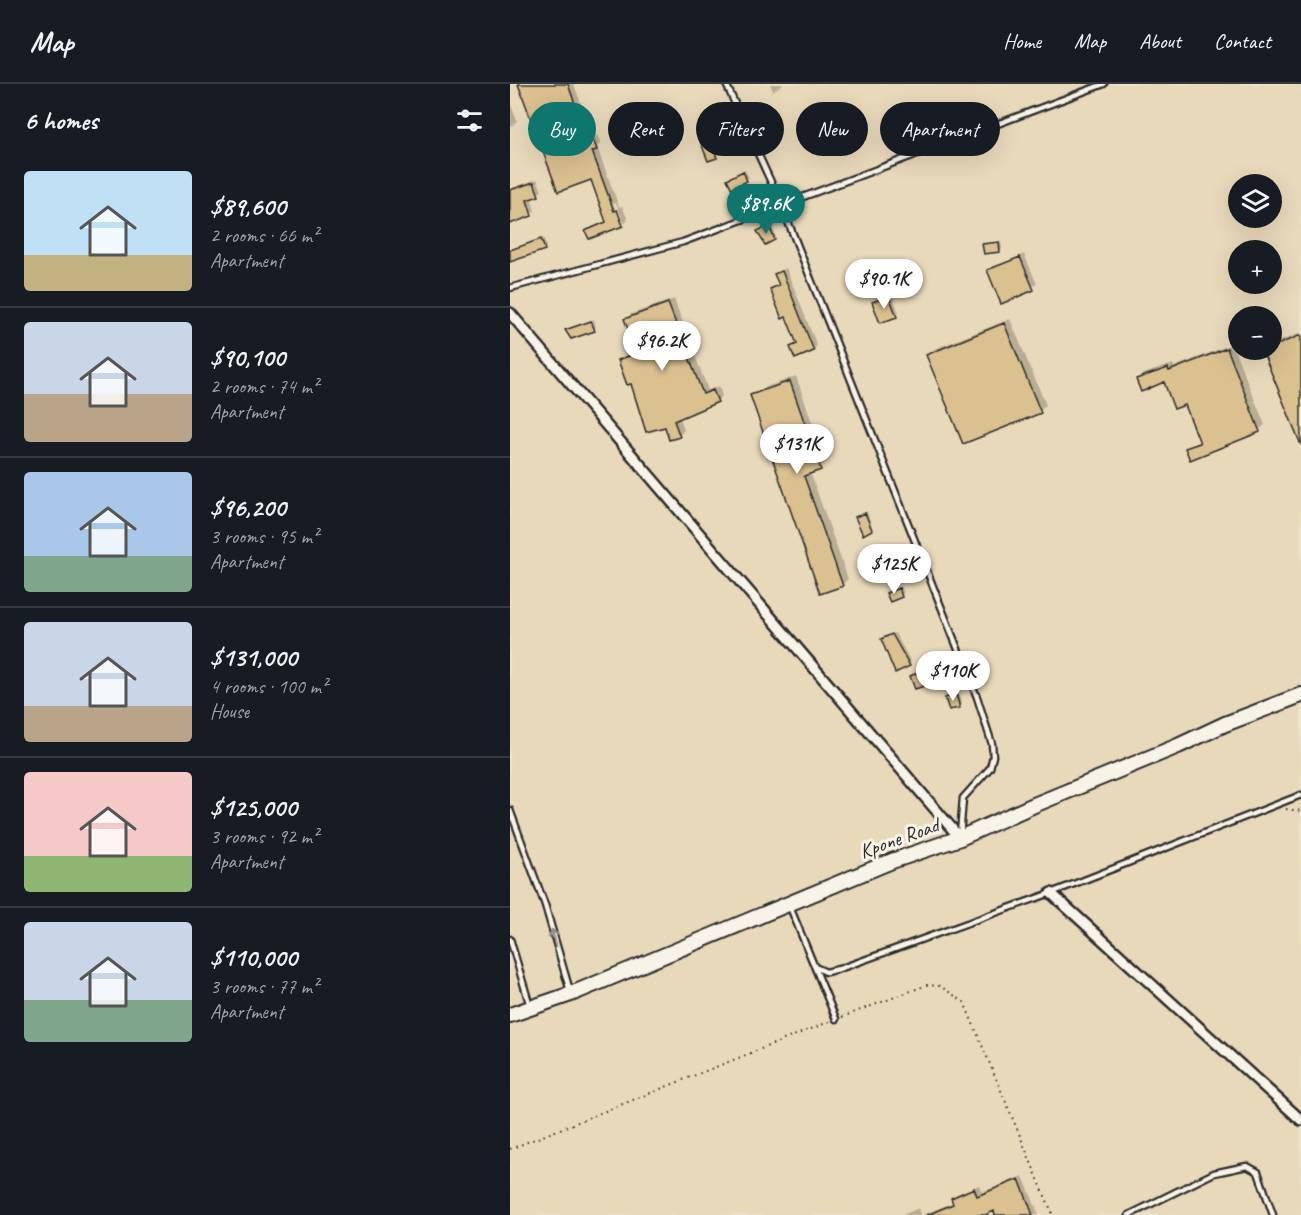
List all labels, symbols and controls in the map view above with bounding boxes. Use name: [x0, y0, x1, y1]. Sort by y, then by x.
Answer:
text: Map: [30, 24, 73, 59]
text: Home: [1003, 28, 1041, 54]
text: Map: [1074, 28, 1106, 54]
text: About: [1139, 28, 1181, 54]
text: Contact: [1214, 28, 1271, 54]
chip: Buy: [528, 102, 596, 156]
chip: Rent: [608, 102, 684, 156]
chip: Filters: [696, 102, 784, 156]
chip: New: [796, 102, 868, 156]
chip: Apartment: [880, 102, 1000, 156]
text: 6 homes: [24, 104, 98, 137]
icon: filters: [453, 104, 486, 137]
map controls: [1228, 174, 1282, 360]
button: layers: [1228, 174, 1282, 228]
pin: $89.6K: [717, 184, 815, 235]
text: $89,600: [210, 190, 286, 223]
text: $89.6K: [741, 191, 791, 216]
icon: home: [72, 195, 144, 267]
text: 2 rooms · 66 m²: [210, 223, 318, 248]
button: +: [1228, 240, 1282, 294]
text: Apartment: [210, 248, 283, 273]
pin: $90.1K: [835, 259, 933, 310]
text: $90.1K: [859, 266, 909, 291]
button: −: [1228, 306, 1282, 360]
pin: $96.2K: [613, 321, 711, 372]
text: $96.2K: [637, 328, 687, 353]
text: $90,100: [210, 341, 285, 374]
icon: home: [72, 346, 144, 418]
text: 2 rooms · 74 m²: [210, 374, 318, 399]
text: Apartment: [210, 399, 283, 424]
pin: $131K: [755, 424, 839, 475]
text: $131K: [774, 431, 820, 456]
text: $96,200: [210, 491, 286, 524]
icon: home: [72, 496, 144, 568]
text: 3 rooms · 95 m²: [210, 524, 318, 549]
pin: $125K: [852, 544, 936, 595]
text: Apartment: [210, 549, 283, 574]
text: $125K: [871, 551, 917, 576]
text: $131,000: [210, 641, 297, 674]
icon: home: [72, 646, 144, 718]
pin: $110K: [911, 651, 995, 702]
text: $110K: [930, 658, 976, 683]
text: 4 rooms · 100 m²: [210, 674, 327, 699]
text: House: [210, 699, 249, 724]
text: $125,000: [210, 791, 297, 824]
icon: home: [72, 796, 144, 868]
street label: Kpone Road: [856, 811, 945, 864]
text: 3 rooms · 92 m²: [210, 824, 318, 849]
text: Apartment: [210, 849, 283, 874]
one-way arrow: [548, 929, 559, 948]
text: $110,000: [210, 941, 297, 974]
icon: home: [72, 946, 144, 1018]
text: 3 rooms · 77 m²: [210, 974, 318, 999]
text: Apartment: [210, 999, 283, 1024]

